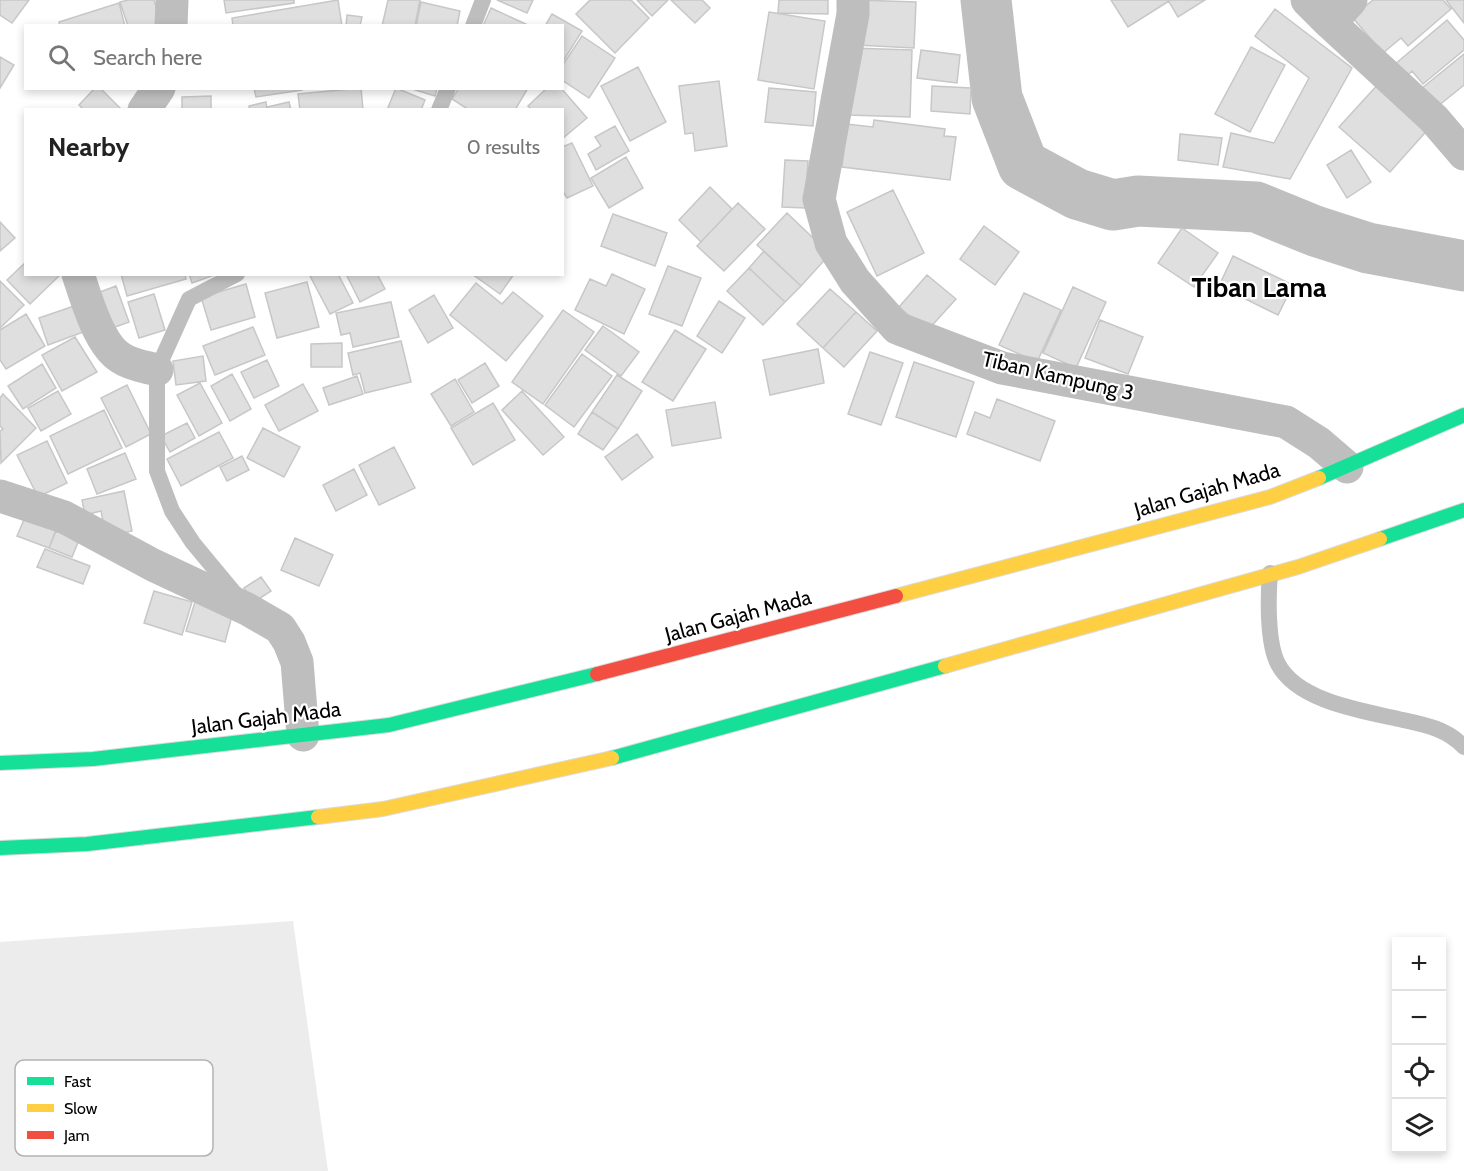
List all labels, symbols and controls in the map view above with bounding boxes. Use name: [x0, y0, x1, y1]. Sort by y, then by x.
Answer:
search box: [24, 24, 564, 90]
icon: search: [45, 41, 78, 74]
text: Search here: [93, 44, 202, 71]
text: Nearby: [48, 131, 129, 163]
text: 0 results: [467, 135, 540, 159]
district label: Tiban Lama: [1192, 271, 1327, 304]
street label: Tiban Kampung 3: [980, 346, 1136, 405]
street label: Jalan Gajah Mada: [1130, 457, 1283, 523]
street label: Jalan Gajah Mada: [661, 584, 814, 648]
street label: Jalan Gajah Mada: [189, 696, 342, 740]
map controls: [1392, 937, 1446, 1153]
button: +: [1392, 937, 1446, 991]
button: −: [1392, 991, 1446, 1045]
button: locate: [1392, 1045, 1446, 1099]
legend: [15, 1060, 213, 1156]
text: Fast: [64, 1072, 92, 1091]
text: Slow: [64, 1099, 98, 1118]
button: layers: [1392, 1099, 1446, 1153]
text: Jam: [63, 1126, 90, 1145]

